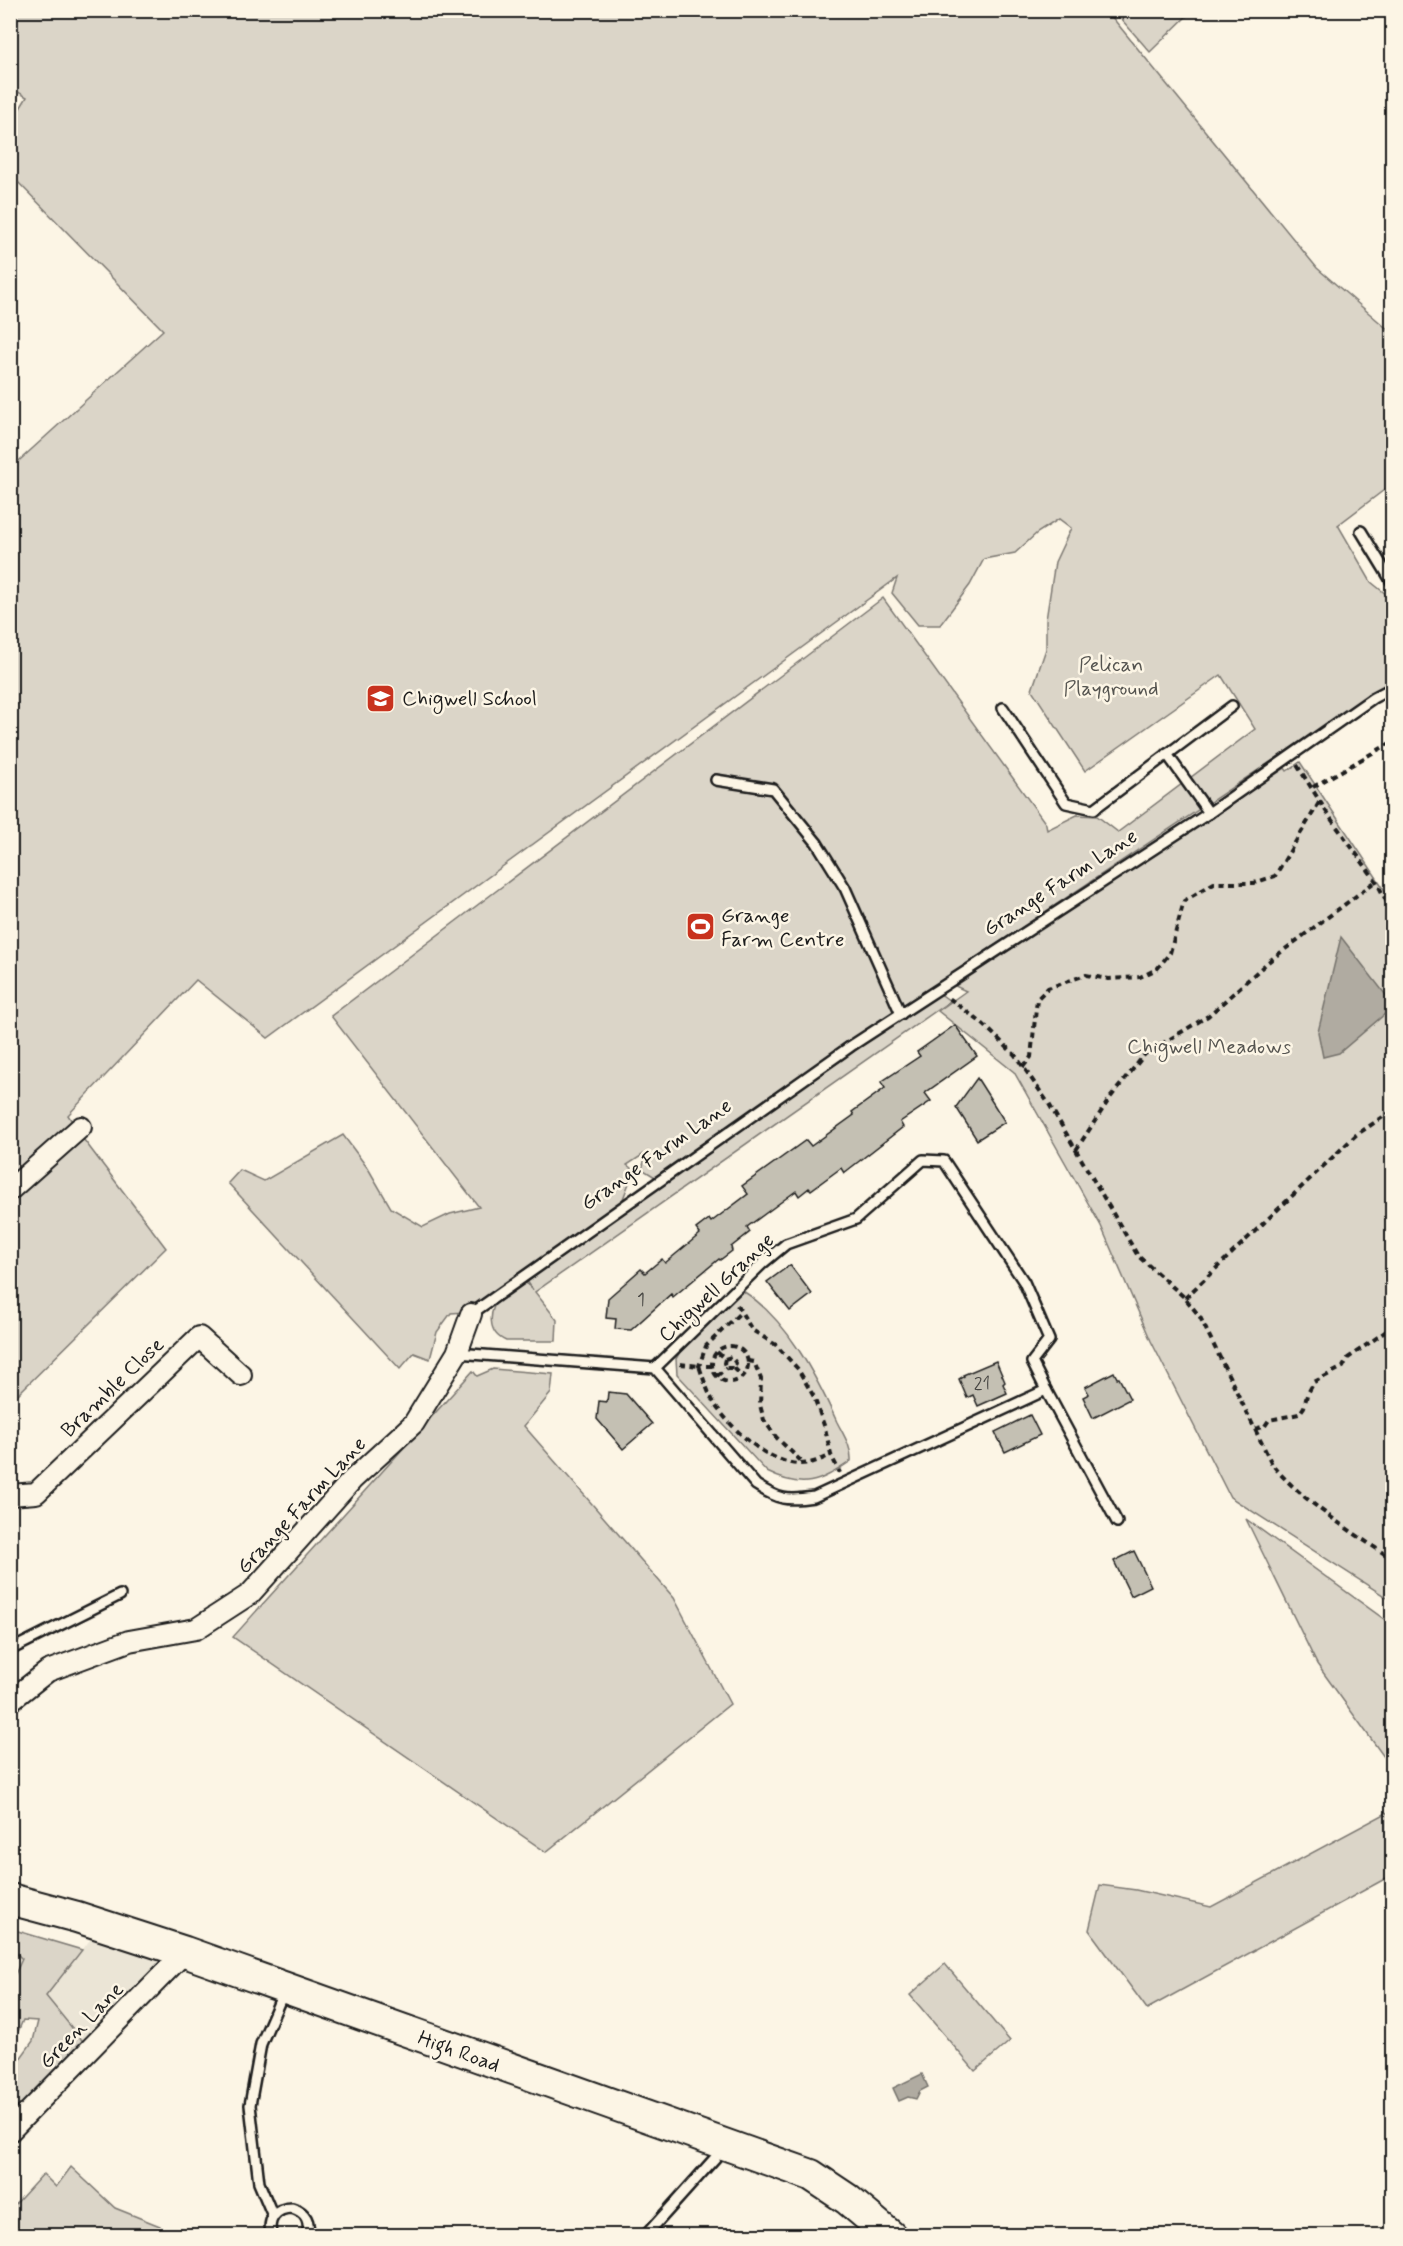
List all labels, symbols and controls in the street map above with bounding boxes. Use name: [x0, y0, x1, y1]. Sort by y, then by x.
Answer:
park label: Pelican Playground: [1063, 651, 1159, 703]
school or university icon: Chigwell School: [365, 682, 397, 714]
place label: Chigwell School: [402, 685, 537, 714]
street label: Grange Farm Lane: [978, 823, 1143, 943]
place label: Grange Farm Centre: [721, 902, 844, 954]
sports icon: Grange Farm Centre: [684, 911, 716, 943]
park label: Chigwell Meadows: [1127, 1033, 1291, 1062]
street label: Grange Farm Lane: [575, 1092, 738, 1217]
street label: Chigwell Grange: [653, 1227, 781, 1349]
house number: 1: [637, 1288, 645, 1312]
street label: Bramble Close: [55, 1331, 170, 1444]
house number: 21: [974, 1372, 990, 1396]
street label: Grange Farm Lane: [231, 1431, 373, 1580]
street label: Green Lane: [33, 1976, 130, 2075]
street label: High Road: [413, 2024, 504, 2082]

